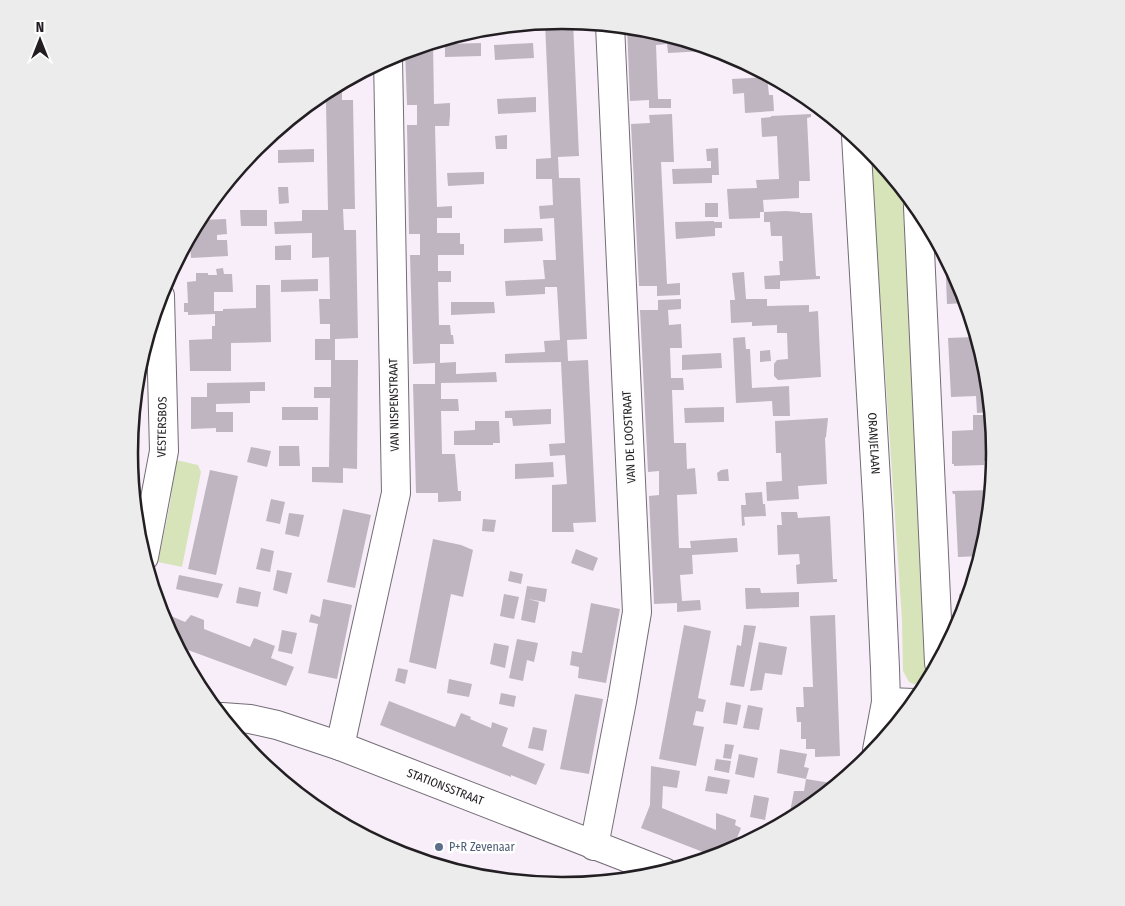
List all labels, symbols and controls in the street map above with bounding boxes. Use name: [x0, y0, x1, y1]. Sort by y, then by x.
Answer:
north arrow: [15, 15, 65, 65]
text: N: [36, 19, 44, 36]
street label: VAN NISPENSTRAAT: [386, 358, 402, 452]
street label: VAN DE LOOSTRAAT: [620, 390, 638, 484]
street label: VESTERSBOS: [154, 396, 170, 458]
street label: ORANJELAAN: [865, 412, 883, 475]
street label: STATIONSSTRAAT: [405, 766, 486, 808]
place label: P+R Zevenaar: [449, 840, 515, 854]
marker: P+R Zevenaar: [433, 841, 445, 853]

